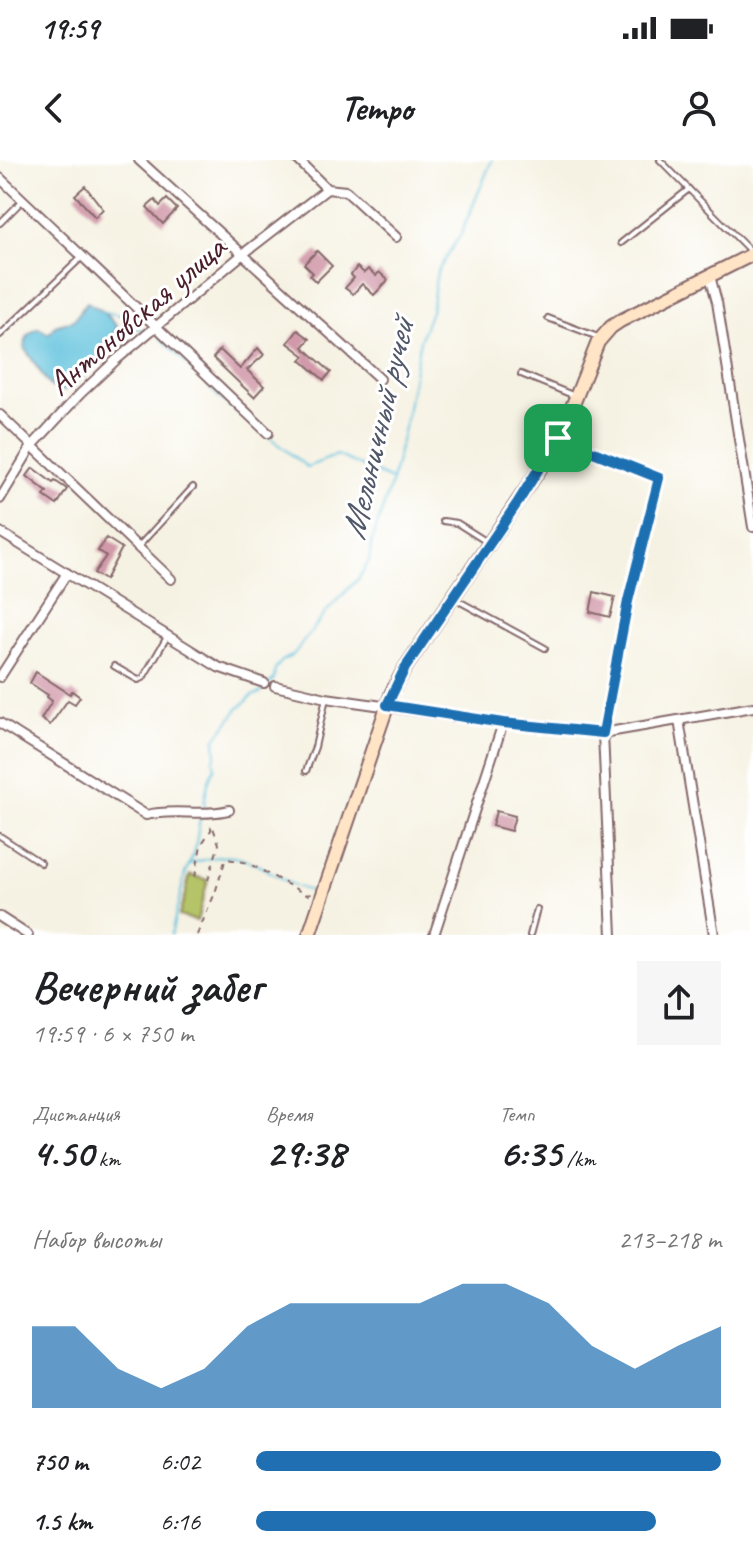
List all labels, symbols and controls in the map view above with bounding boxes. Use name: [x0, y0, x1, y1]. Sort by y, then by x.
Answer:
text: 19:59: [40, 9, 99, 47]
text: Tempo: [340, 85, 413, 131]
icon: back: [32, 86, 76, 130]
icon: person: [677, 86, 721, 130]
street label: Антоновская улица: [38, 225, 236, 405]
water label: Мельничный ручей: [329, 308, 426, 544]
pin: [524, 404, 592, 472]
icon: arrive: [536, 416, 580, 460]
text: Вечерний забег: [32, 959, 262, 1014]
button: share: [637, 961, 721, 1045]
text: 19:59 · 6 × 750 m: [32, 1017, 193, 1050]
text: Дистанция: [32, 1100, 120, 1128]
text: Время: [266, 1100, 312, 1128]
text: Темп: [499, 1100, 535, 1128]
text: 4.50: [32, 1128, 93, 1178]
text: 29:38: [266, 1128, 345, 1178]
text: 6:35: [499, 1128, 561, 1178]
text: km: [93, 1145, 120, 1173]
text: /km: [561, 1145, 596, 1173]
text: Набор высоты: [32, 1223, 161, 1256]
text: 213–218 m: [618, 1223, 721, 1256]
text: 750 m: [32, 1445, 88, 1478]
text: 6:02: [160, 1445, 200, 1478]
text: 1.5 km: [32, 1505, 92, 1538]
text: 6:16: [160, 1505, 200, 1538]

